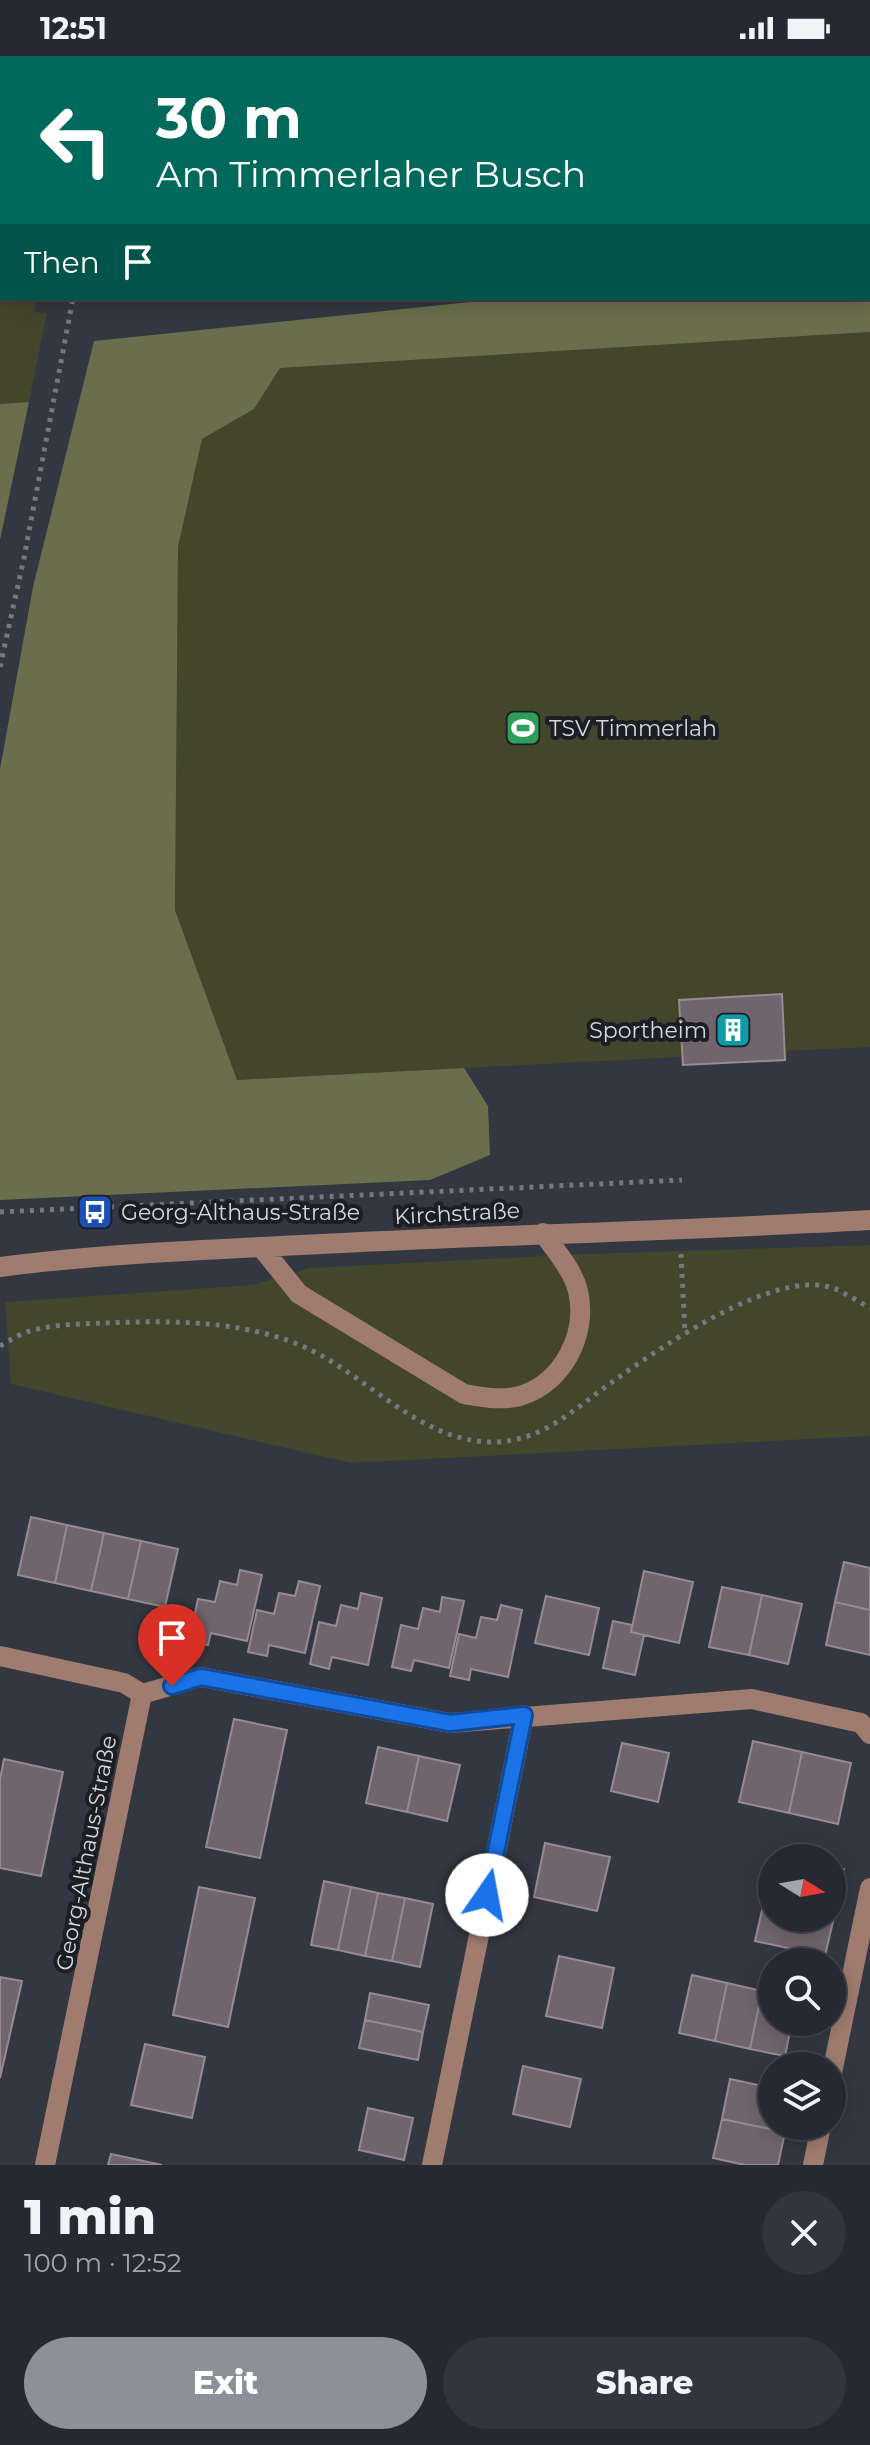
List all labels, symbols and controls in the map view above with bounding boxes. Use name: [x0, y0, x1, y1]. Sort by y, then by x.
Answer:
text: 12:51: [40, 10, 107, 47]
text: 30 m: [156, 84, 302, 152]
icon: left: [24, 88, 128, 192]
text: Am Timmerlaher Busch: [156, 152, 586, 196]
icon: arrive: [116, 240, 160, 284]
text: Then: [24, 244, 100, 281]
sports icon: TSV Timmerlah: [504, 709, 542, 747]
place label: TSV Timmerlah: [549, 715, 717, 742]
building icon: Sportheim: [714, 1011, 752, 1049]
place label: Sportheim: [589, 1017, 707, 1044]
bus stop icon: Georg-Althaus-Straße: [76, 1193, 114, 1231]
street label: Kirchstraße: [394, 1197, 521, 1230]
place label: Georg-Althaus-Straße: [121, 1199, 360, 1226]
pin: [138, 1604, 206, 1686]
icon: arrive: [150, 1616, 194, 1660]
street label: Georg-Althaus-Straße: [50, 1733, 123, 1973]
north arrow: [758, 1844, 846, 1932]
map controls: [758, 1844, 846, 2140]
position arrow: [445, 1853, 529, 1937]
button: search: [758, 1948, 846, 2036]
button: layers: [758, 2052, 846, 2140]
text: 1 min: [24, 2188, 156, 2246]
button: close: [762, 2191, 846, 2275]
text: 100 m · 12:52: [24, 2247, 181, 2279]
button: Exit: [24, 2337, 427, 2429]
button: Share: [443, 2337, 846, 2429]

